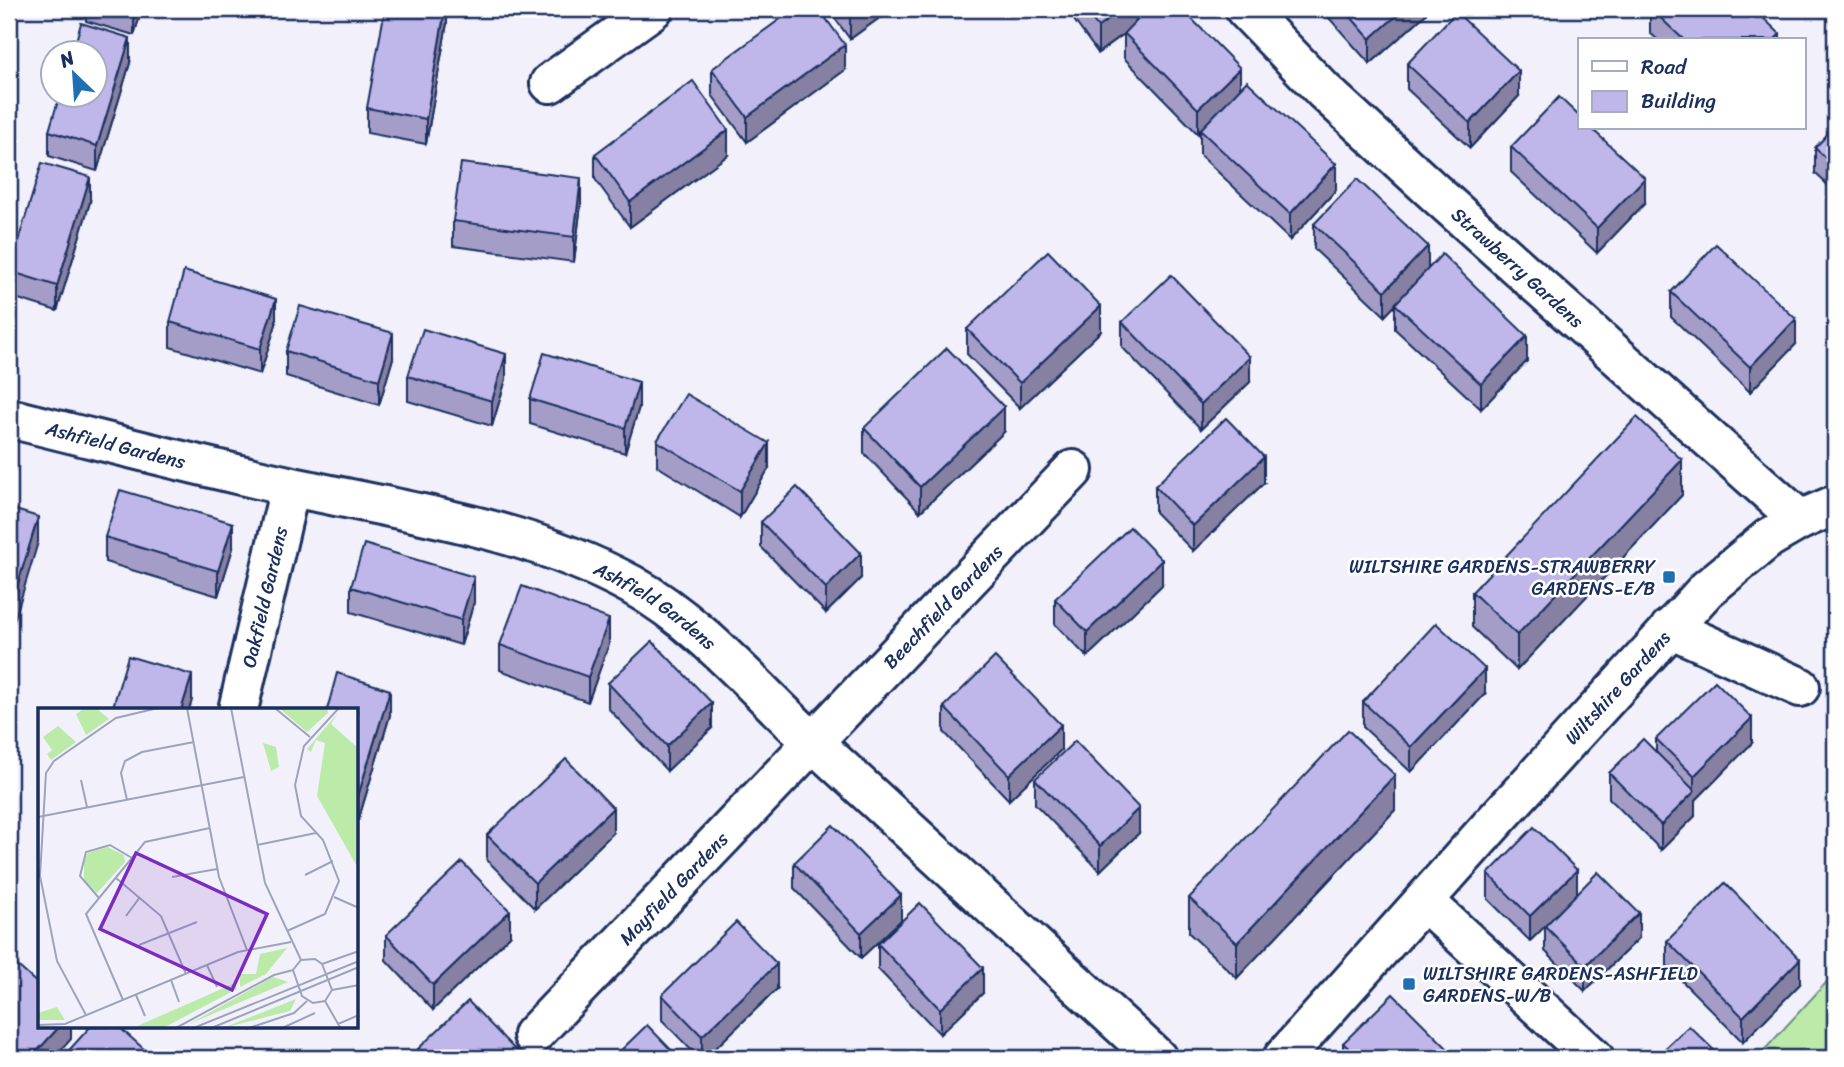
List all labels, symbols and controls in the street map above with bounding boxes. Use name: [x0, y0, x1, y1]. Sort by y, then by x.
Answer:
north arrow: [38, 38, 108, 108]
legend: [1578, 38, 1806, 130]
text: N: [53, 41, 81, 77]
text: Road: [1641, 48, 1688, 86]
text: Building: [1641, 82, 1717, 120]
street label: Strawberry Gardens: [1444, 199, 1592, 337]
street label: Ashfield Gardens: [41, 411, 189, 478]
street label: Oakfield Gardens: [232, 523, 297, 671]
street label: Beechfield Gardens: [875, 536, 1011, 677]
place label: WILTSHIRE GARDENS-STRAWBERRY GARDENS-E/B: [1349, 550, 1656, 605]
street label: Ashfield Gardens: [587, 552, 724, 659]
marker: WILTSHIRE GARDENS-STRAWBERRY GARDENS-E/B: [1661, 569, 1677, 585]
street label: Wiltshire Gardens: [1556, 623, 1679, 753]
inset map: [38, 708, 359, 1028]
street label: Mayfield Gardens: [611, 824, 737, 953]
place label: WILTSHIRE GARDENS-ASHFIELD GARDENS-W/B: [1423, 957, 1698, 1012]
marker: WILTSHIRE GARDENS-ASHFIELD GARDENS-W/B: [1401, 976, 1417, 992]

